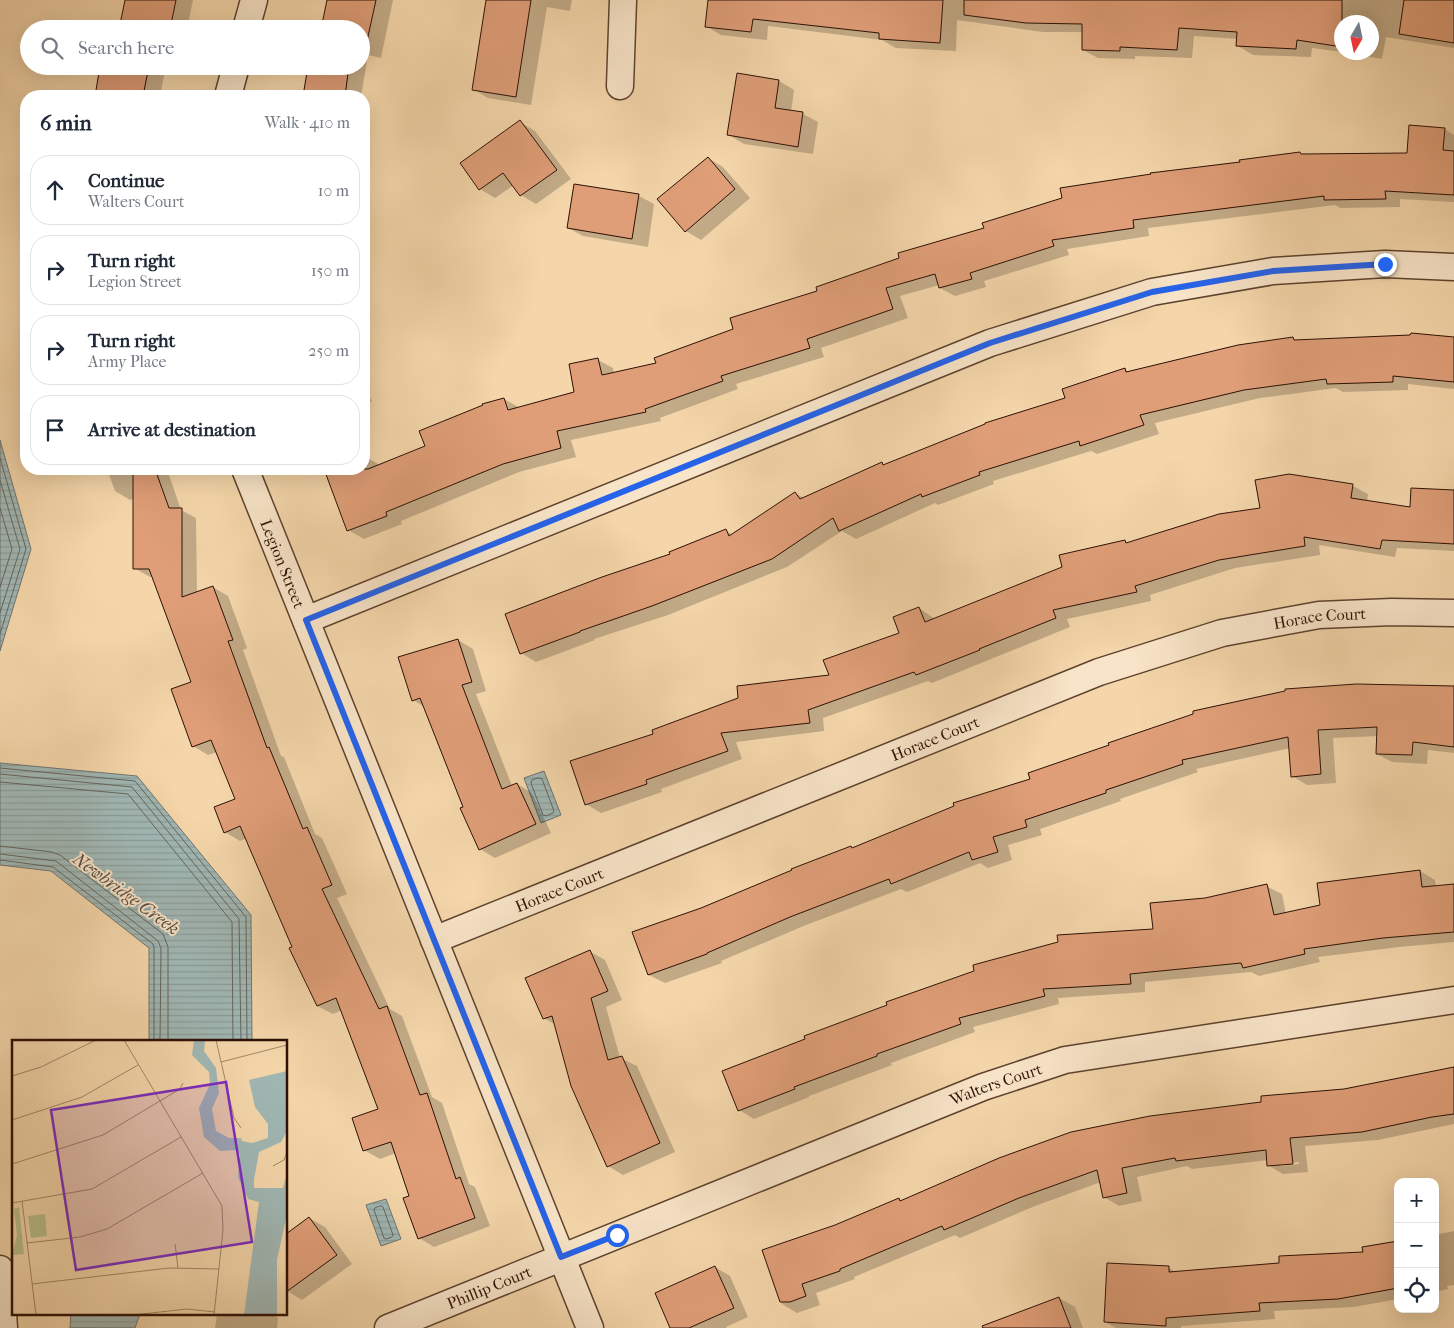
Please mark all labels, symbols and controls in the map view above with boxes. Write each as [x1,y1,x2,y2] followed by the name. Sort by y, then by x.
[1334,15,1379,60] north arrow
[20,20,370,75] search box
[38,34,66,62] icon: search
[78,37,174,59] text: Search here
[40,111,92,135] text: 6 min
[265,113,350,132] text: Walk · 410 m
[88,170,164,192] text: Continue
[41,176,69,204] icon: ahead
[318,181,349,200] text: 10 m
[88,192,185,211] text: Walters Court
[88,250,175,272] text: Turn right
[1374,253,1397,276] route end
[41,256,69,284] icon: right
[311,261,349,280] text: 150 m
[88,272,182,291] text: Legion Street
[88,330,175,352] text: Turn right
[41,336,69,364] icon: right
[308,341,349,360] text: 250 m
[88,352,166,371] text: Army Place
[41,416,69,444] icon: arrive
[88,419,256,441] text: Arrive at destination
[257,517,309,611] street label: Legion Street
[1272,604,1367,633] street label: Horace Court
[888,712,982,764] street label: Horace Court
[68,848,183,939] water label: Newbridge Creek
[512,863,606,916] street label: Horace Court
[12,1040,288,1316] inset map
[946,1059,1044,1109] street label: Walters Court
[1394,1178,1439,1313] map controls
[1394,1178,1439,1223] button: +
[1394,1223,1439,1268] button: −
[606,1224,629,1247] route start
[444,1261,534,1313] street label: Phillip Court
[1394,1268,1439,1313] button: locate

